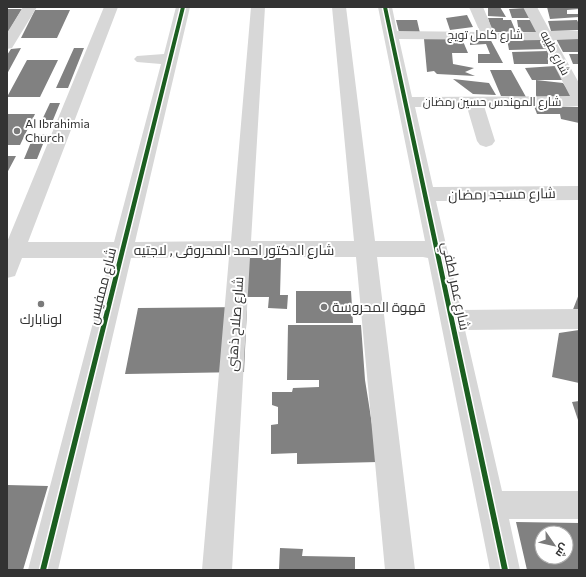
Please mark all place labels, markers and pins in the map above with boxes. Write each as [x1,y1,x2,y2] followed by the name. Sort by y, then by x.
[25,116,90,144] place label: Al Ibrahimia Church
[12,126,22,136] marker: Al Ibrahimia Church
[332,298,426,315] place label: قهوة المحروسة
[36,299,46,309] marker: لونابارك
[319,302,329,312] marker: قهوة المحروسة
[20,310,62,327] place label: لونابارك

